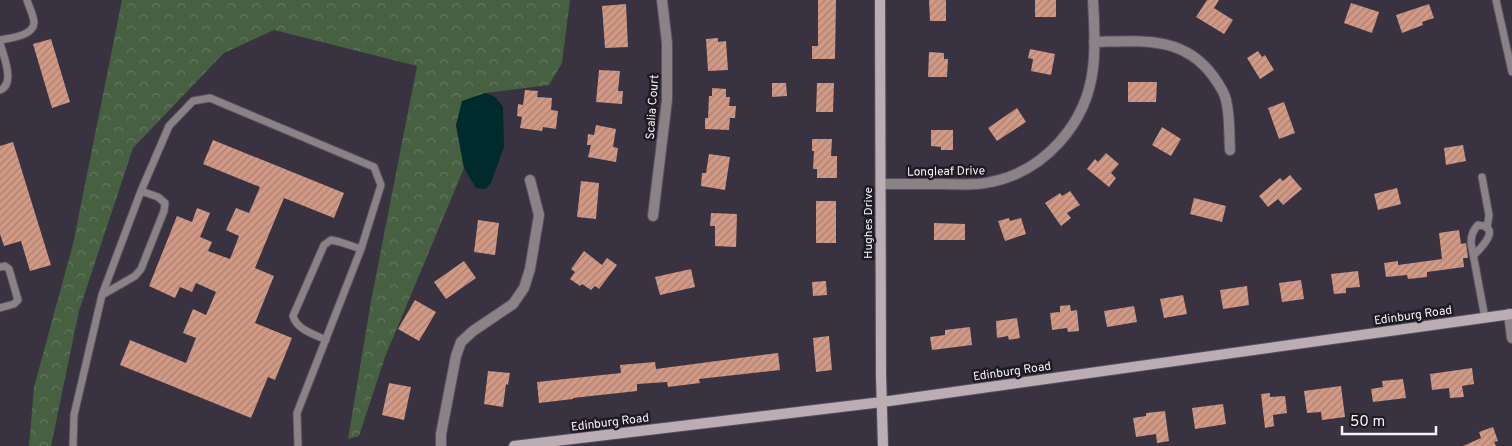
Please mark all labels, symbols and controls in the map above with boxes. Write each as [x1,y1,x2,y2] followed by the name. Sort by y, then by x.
[643,74,663,140] street label: Scalia Court
[907,163,985,181] street label: Longleaf Drive
[861,187,877,259] street label: Hughes Drive
[1373,303,1453,329] street label: Edinburg Road
[972,359,1052,385] street label: Edinburg Road
[1342,404,1436,436] scale bar
[570,410,650,436] street label: Edinburg Road
[1350,413,1385,432] text: 50 m

